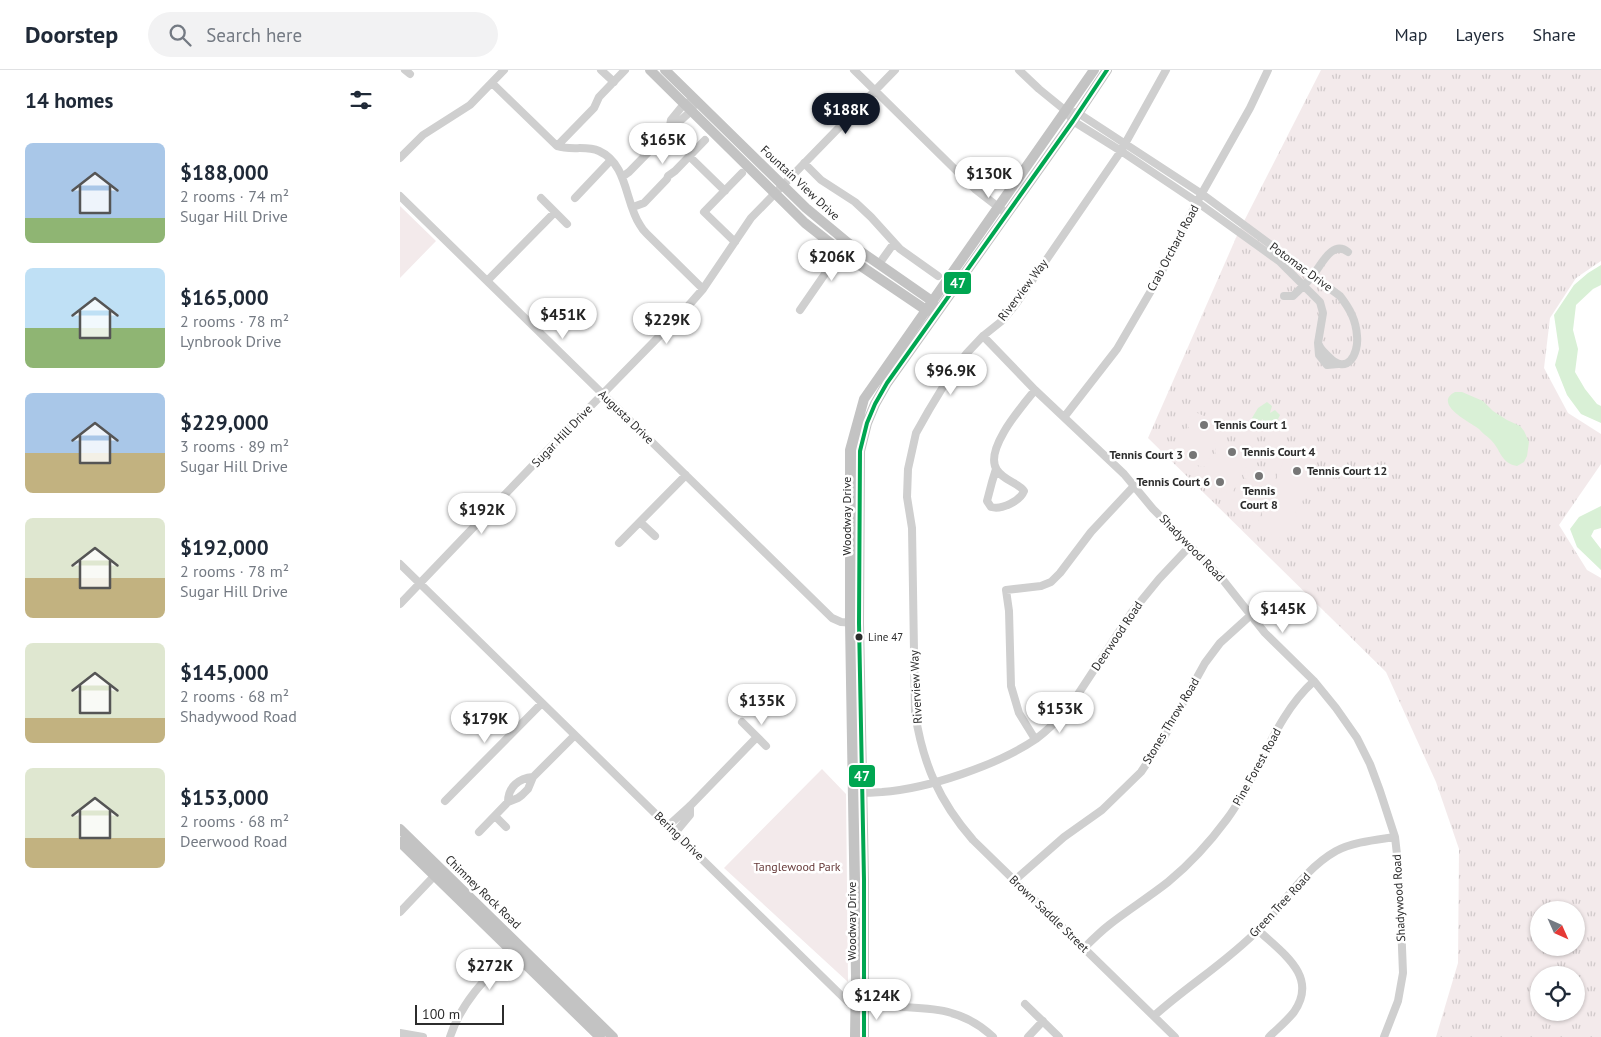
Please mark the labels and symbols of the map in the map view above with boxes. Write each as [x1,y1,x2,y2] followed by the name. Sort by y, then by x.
[811,92,881,135] pin: $188K
[628,122,698,165] pin: $165K
[758,142,843,223] street label: Fountain View Drive
[954,156,1024,199] pin: $130K
[1143,202,1202,294] street label: Crab Orchard Road
[1267,239,1336,294] street label: Potomac Drive
[797,240,867,282] pin: $206K
[994,255,1051,324] street label: Riverview Way
[943,271,972,295] line badge: 47
[950,274,966,292] text: 47
[528,298,598,340] pin: $451K
[632,302,702,345] pin: $229K
[910,354,992,396] pin: $96.9K
[595,386,657,447] street label: Augusta Drive
[528,401,595,470] street label: Sugar Hill Drive
[1214,417,1287,432] place label: Tennis Court 1
[1198,419,1210,431] marker: Tennis Court 1
[1242,444,1316,459] place label: Tennis Court 4
[1226,446,1238,458] marker: Tennis Court 4
[1110,447,1183,462] place label: Tennis Court 3
[1187,449,1199,461] marker: Tennis Court 3
[1307,463,1387,478] place label: Tennis Court 12
[1291,465,1303,477] marker: Tennis Court 12
[1253,470,1265,482] marker: Tennis Court 8
[1137,474,1210,489] place label: Tennis Court 6
[1214,476,1226,488] marker: Tennis Court 6
[839,477,854,555] street label: Woodway Drive
[1240,483,1278,512] place label: Tennis Court 8
[447,492,517,535] pin: $192K
[1157,511,1228,584] street label: Shadywood Road
[1248,592,1318,634] pin: $145K
[1088,598,1145,673] street label: Deerwood Road
[868,630,903,644] place label: Line 47
[854,632,864,642] marker: Line 47
[906,649,925,724] street label: Riverview Way
[1139,675,1202,767] street label: Stones Throw Road
[727,684,797,726] pin: $135K
[1025,692,1095,734] pin: $153K
[450,702,520,744] pin: $179K
[1229,725,1284,808] street label: Pine Forest Road
[848,764,876,788] line badge: 47
[854,767,870,785] text: 47
[651,808,707,863] street label: Bering Drive
[442,852,524,932] street label: Chimney Rock Road
[1389,854,1408,942] street label: Shadywood Road
[753,859,841,874] park label: Tanglewood Park
[1246,869,1313,940] street label: Green Tree Road
[1006,872,1092,955] street label: Brown Saddle Street
[844,882,859,960] street label: Woodway Drive
[1530,901,1585,956] north arrow
[455,948,525,991] pin: $272K
[842,978,912,1021] pin: $124K
[415,1002,504,1025] scale bar

